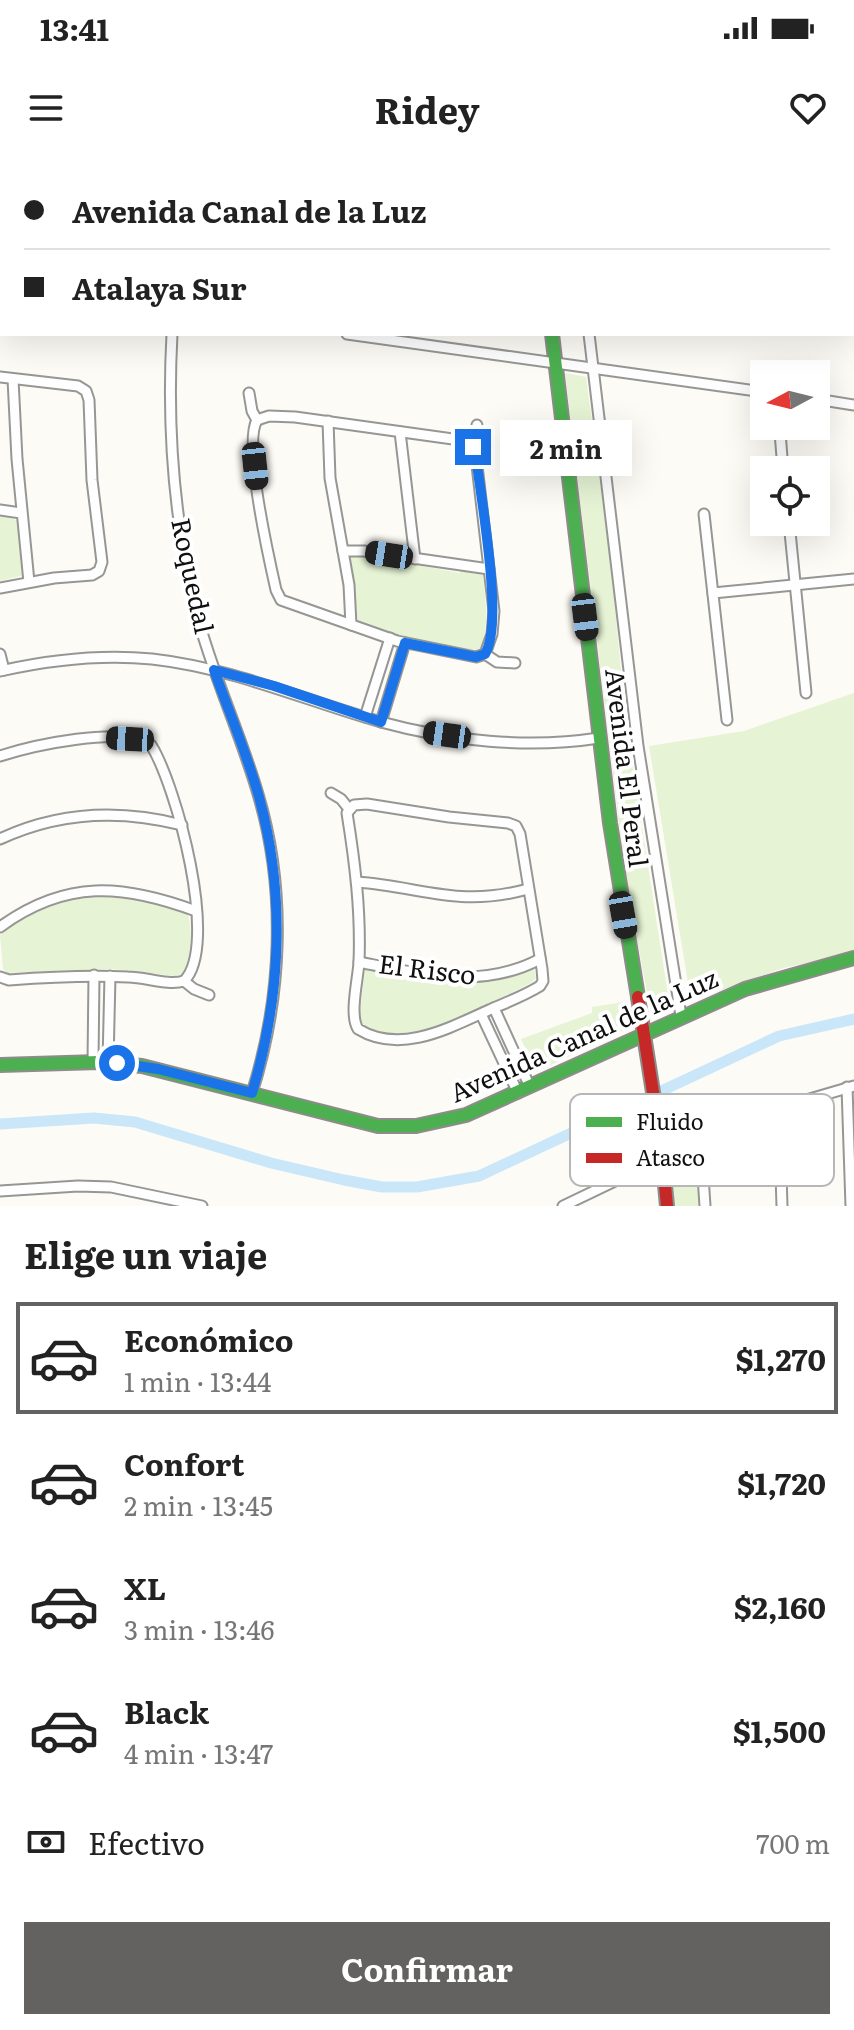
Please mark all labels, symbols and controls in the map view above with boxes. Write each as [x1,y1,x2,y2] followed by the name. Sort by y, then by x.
[40,6,109,50] text: 13:41
[374,82,480,135] text: Ridey
[24,86,68,130] icon: menu
[786,86,830,130] icon: heart
[72,188,426,232] text: Avenida Canal de la Luz
[72,265,246,309] text: Atalaya Sur
[750,360,830,440] north arrow
[750,360,830,536] map controls
[501,419,633,475] callout: 2 min
[530,428,602,467] text: 2 min
[455,429,491,465] route end
[241,441,269,491] car
[750,456,830,536] button: locate
[163,514,226,637] street label: Roquedal
[363,539,415,571] car
[570,592,600,642] car
[597,666,660,870] street label: Avenida El Peral
[422,720,472,750] car
[105,726,155,752] car
[607,889,639,941] car
[376,942,478,993] street label: El Risco
[443,957,723,1111] street label: Avenida Canal de la Luz
[99,1045,135,1081] route start
[570,1094,834,1186] legend
[636,1104,704,1137] text: Fluido
[636,1140,705,1173] text: Atasco
[24,1227,267,1280] text: Elige un viaje
[124,1317,293,1361] text: Económico
[28,1322,100,1394] icon: car
[735,1336,826,1380] text: $1,270
[124,1361,271,1400] text: 1 min · 13:44
[124,1441,245,1485] text: Confort
[28,1446,100,1518] icon: car
[737,1460,826,1504] text: $1,720
[124,1485,273,1524] text: 2 min · 13:45
[124,1565,166,1609] text: XL
[28,1570,100,1642] icon: car
[734,1584,826,1628] text: $2,160
[124,1609,275,1648] text: 3 min · 13:46
[124,1689,209,1733] text: Black
[28,1694,100,1766] icon: car
[733,1708,826,1752] text: $1,500
[124,1733,273,1772] text: 4 min · 13:47
[24,1820,68,1864] icon: cash
[88,1820,205,1864] text: Efectivo
[756,1823,830,1862] text: 700 m
[24,1922,830,2014] button: Confirmar

